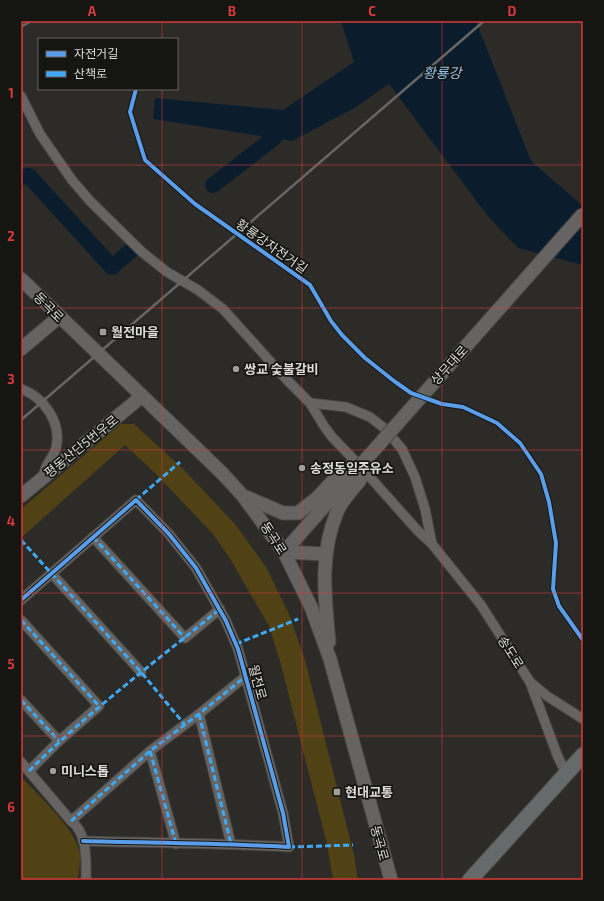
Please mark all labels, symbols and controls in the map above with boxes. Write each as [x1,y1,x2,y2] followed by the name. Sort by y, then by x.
[88,3,97,19] text: A
[228,3,236,19] text: B
[368,3,376,19] text: C
[508,3,517,19] text: D
[38,38,178,90] legend
[74,46,118,60] text: 자전거길
[423,64,463,81] water label: 황룡강
[74,66,107,80] text: 산책로
[8,85,14,101] text: 1
[233,215,311,277] street label: 황룡강자전거길
[7,228,15,244] text: 2
[31,289,67,325] street label: 동곡로
[111,324,159,340] place label: 월전마을
[98,327,108,337] marker: 월전마을
[427,342,471,388] street label: 상무대로
[244,361,319,377] place label: 쌍교 숯불갈비
[231,364,241,374] marker: 쌍교 숯불갈비
[7,371,15,387] text: 3
[41,411,121,481] street label: 평동산단5번우로
[310,460,394,476] place label: 송정동일주유소
[297,463,307,473] marker: 송정동일주유소
[7,513,15,529] text: 4
[258,519,290,557] street label: 동곡로
[495,633,527,671] street label: 송도로
[7,656,15,672] text: 5
[246,663,270,701] street label: 월전로
[61,763,109,779] place label: 미니스톱
[48,766,58,776] marker: 미니스톱
[345,784,393,800] place label: 현대교통
[332,787,342,797] marker: 현대교통
[7,799,15,815] text: 6
[368,824,392,862] street label: 동곡로

